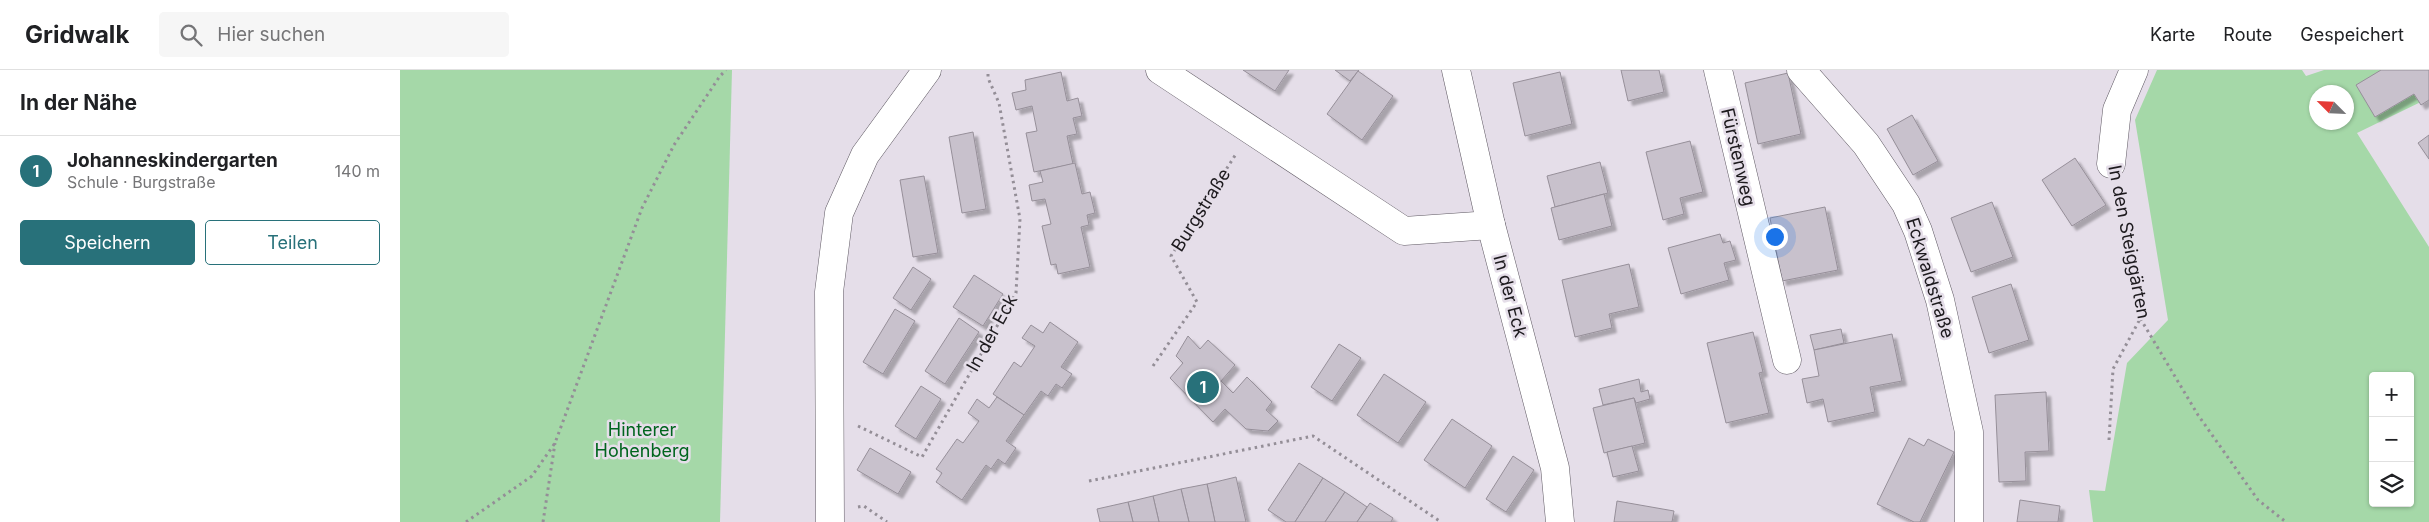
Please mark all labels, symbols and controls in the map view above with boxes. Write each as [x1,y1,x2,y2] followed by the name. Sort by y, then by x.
[159,12,509,57] search box
[25,20,129,49] text: Gridwalk
[177,21,205,49] icon: search
[217,23,325,46] text: Hier suchen
[2150,24,2195,45] text: Karte
[2223,24,2272,45] text: Route
[2300,24,2404,45] text: Gespeichert
[2309,85,2354,130] north arrow
[20,90,137,115] text: In der Nähe
[1717,106,1760,208] street label: Fürstenweg
[67,149,278,172] text: Johanneskindergarten
[33,161,39,181] text: 1
[335,161,380,181] text: 140 m
[2104,163,2155,320] street label: In den Steiggärten
[1167,164,1234,255] street label: Burgstraße
[67,172,216,192] text: Schule · Burgstraße
[1902,215,1959,341] street label: Eckwaldstraße
[20,220,195,265] button: Speichern
[205,220,380,265] button: Teilen
[1762,224,1788,250] your location
[1489,252,1532,340] street label: In der Eck
[962,290,1021,375] street label: In der Eck
[1187,368,1219,406] pin: 1
[2369,372,2414,507] map controls
[2369,372,2414,417] button: +
[2369,417,2414,462] button: −
[595,419,689,461] park label: Hinterer Hohenberg
[2369,462,2414,507] button: layers

